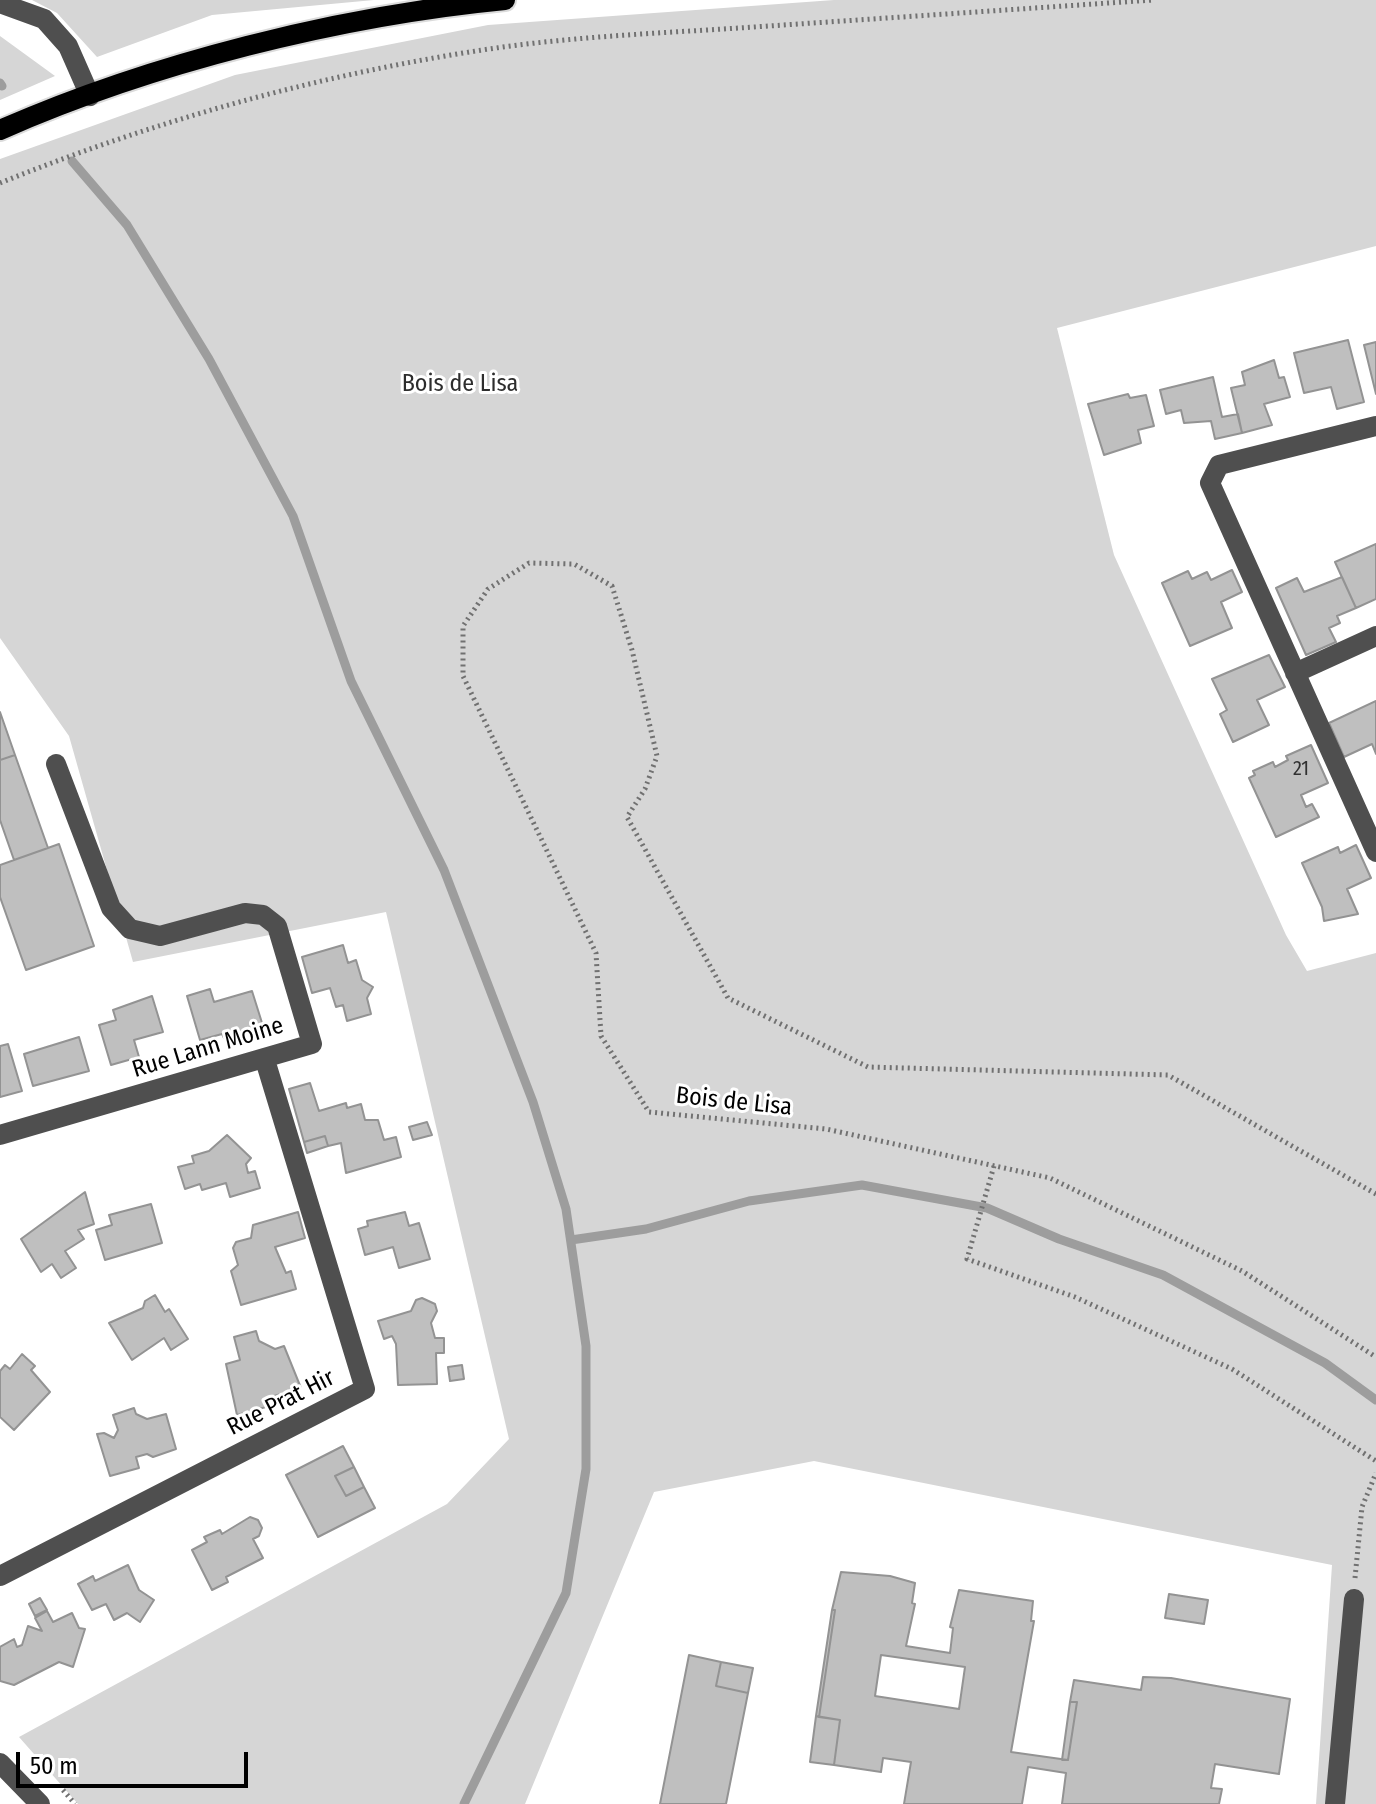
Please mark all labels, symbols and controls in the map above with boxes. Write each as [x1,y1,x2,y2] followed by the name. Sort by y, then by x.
[402,370,518,398] park label: Bois de Lisa
[1293,757,1309,781] house number: 21
[129,1011,287,1085] street label: Rue Lann Moine
[675,1082,793,1122] street label: Bois de Lisa
[222,1364,340,1442] street label: Rue Prat Hir
[20,1736,252,1786] scale bar
[30,1752,78,1780] text: 50 m

